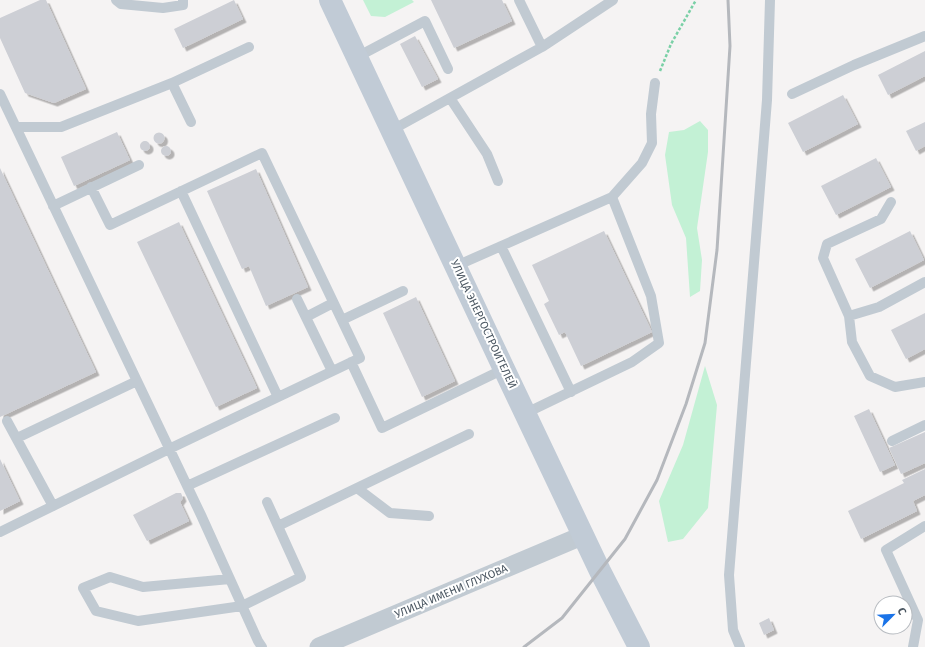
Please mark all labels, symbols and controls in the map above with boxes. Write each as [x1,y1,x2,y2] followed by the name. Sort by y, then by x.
[448,258,519,391] street label: УЛИЦА ЭНЕРГОСТРОИТЕЛЕЙ
[393,562,510,621] street label: УЛИЦА ИМЕНИ ГЛУХОВА
[873,595,913,635] north arrow
[894,606,909,617] text: С

